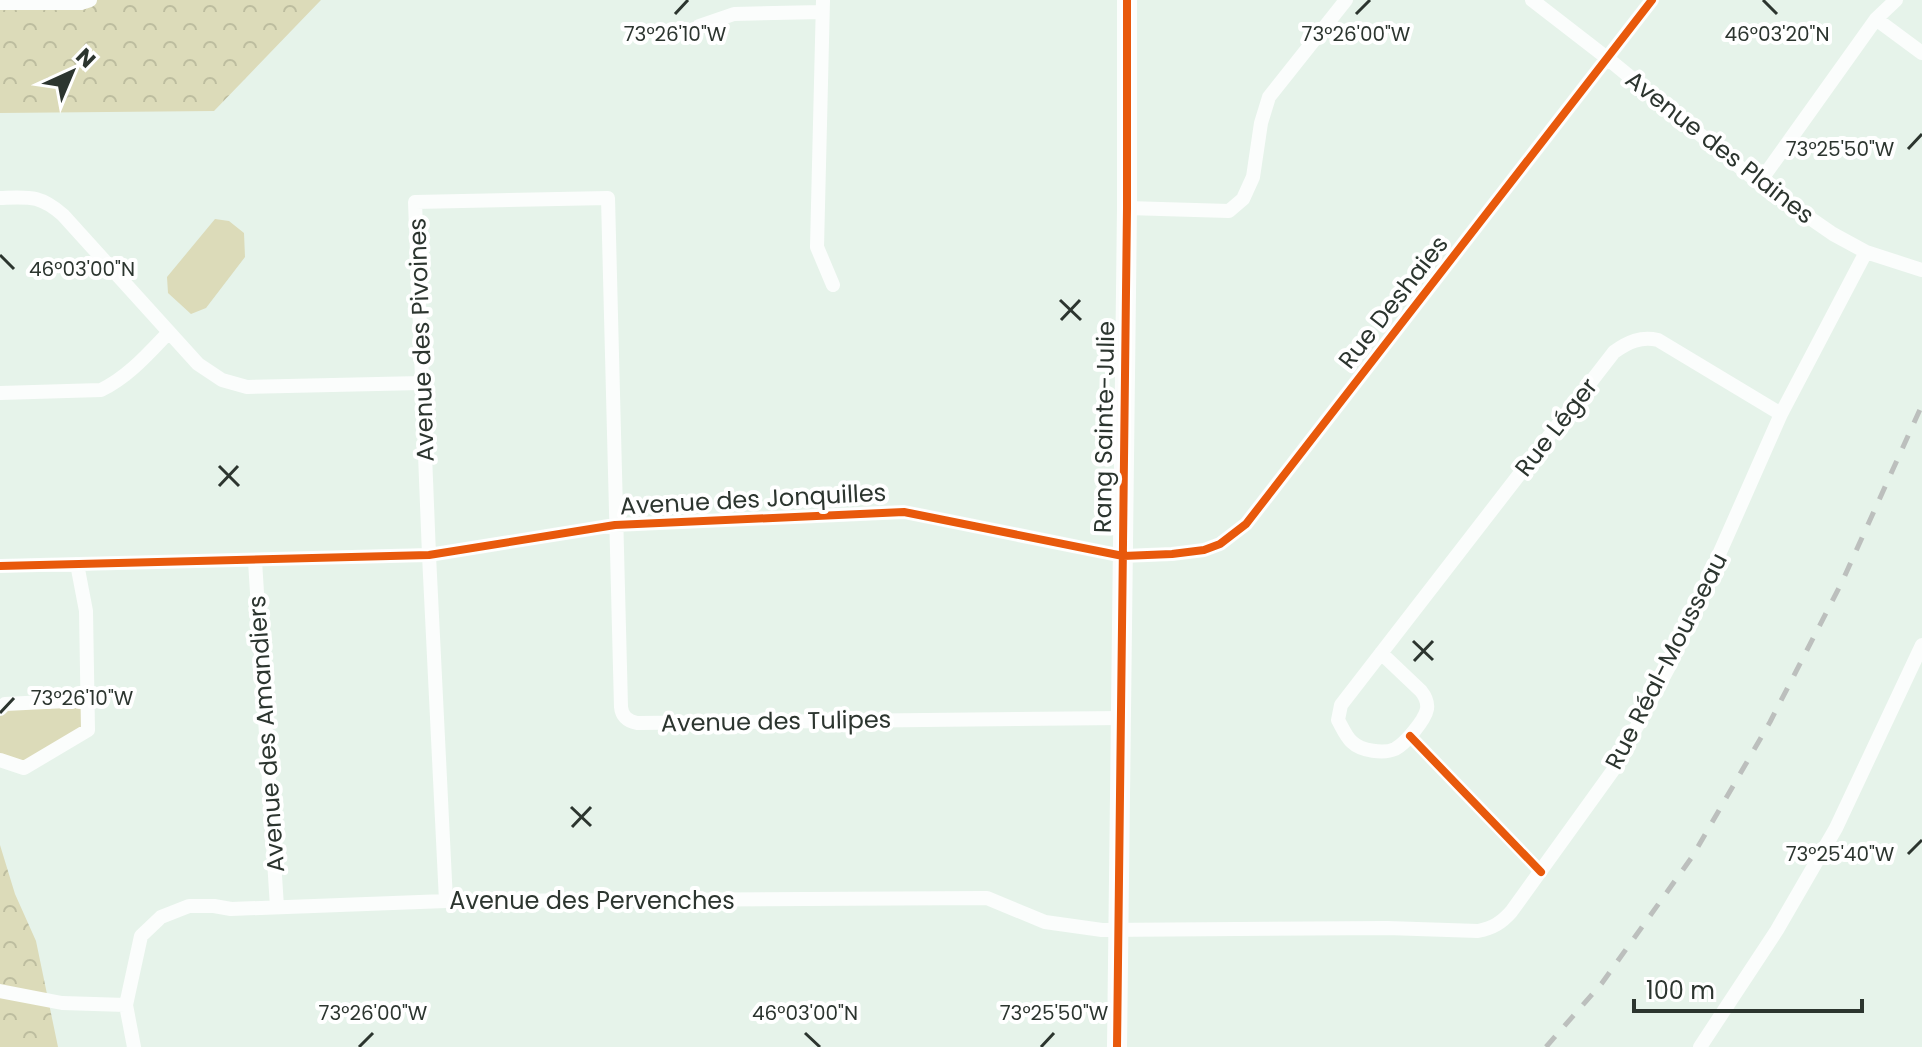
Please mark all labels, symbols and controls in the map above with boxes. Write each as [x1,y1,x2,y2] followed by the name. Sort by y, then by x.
[624,20,727,48] text: 73°26'10"W
[1302,20,1411,48] text: 73°26'00"W
[1725,20,1829,48] text: 46°03'20"N
[32,32,112,112] north arrow
[69,41,102,75] text: N
[1619,63,1821,231] street label: Avenue des Plaines
[1786,135,1895,163] text: 73°25'50"W
[400,218,442,462] street label: Avenue des Pivoines
[1331,229,1455,375] street label: Rue Deshaies
[29,255,135,283] text: 46°03'00"N
[1086,321,1122,533] street label: Rang Sainte-Julie
[1507,371,1605,483] street label: Rue Léger
[619,476,887,522] street label: Avenue des Jonquilles
[1597,547,1735,775] street label: Rue Réal-Mousseau
[240,594,292,874] street label: Avenue des Amandiers
[31,684,134,712] text: 73°26'10"W
[661,702,891,740] street label: Avenue des Tulipes
[1786,840,1895,868] text: 73°25'40"W
[449,884,735,917] street label: Avenue des Pervenches
[1634,963,1862,1013] scale bar
[1646,974,1715,1007] text: 100 m
[319,999,428,1027] text: 73°26'00"W
[752,999,858,1027] text: 46°03'00"N
[1000,999,1109,1027] text: 73°25'50"W

